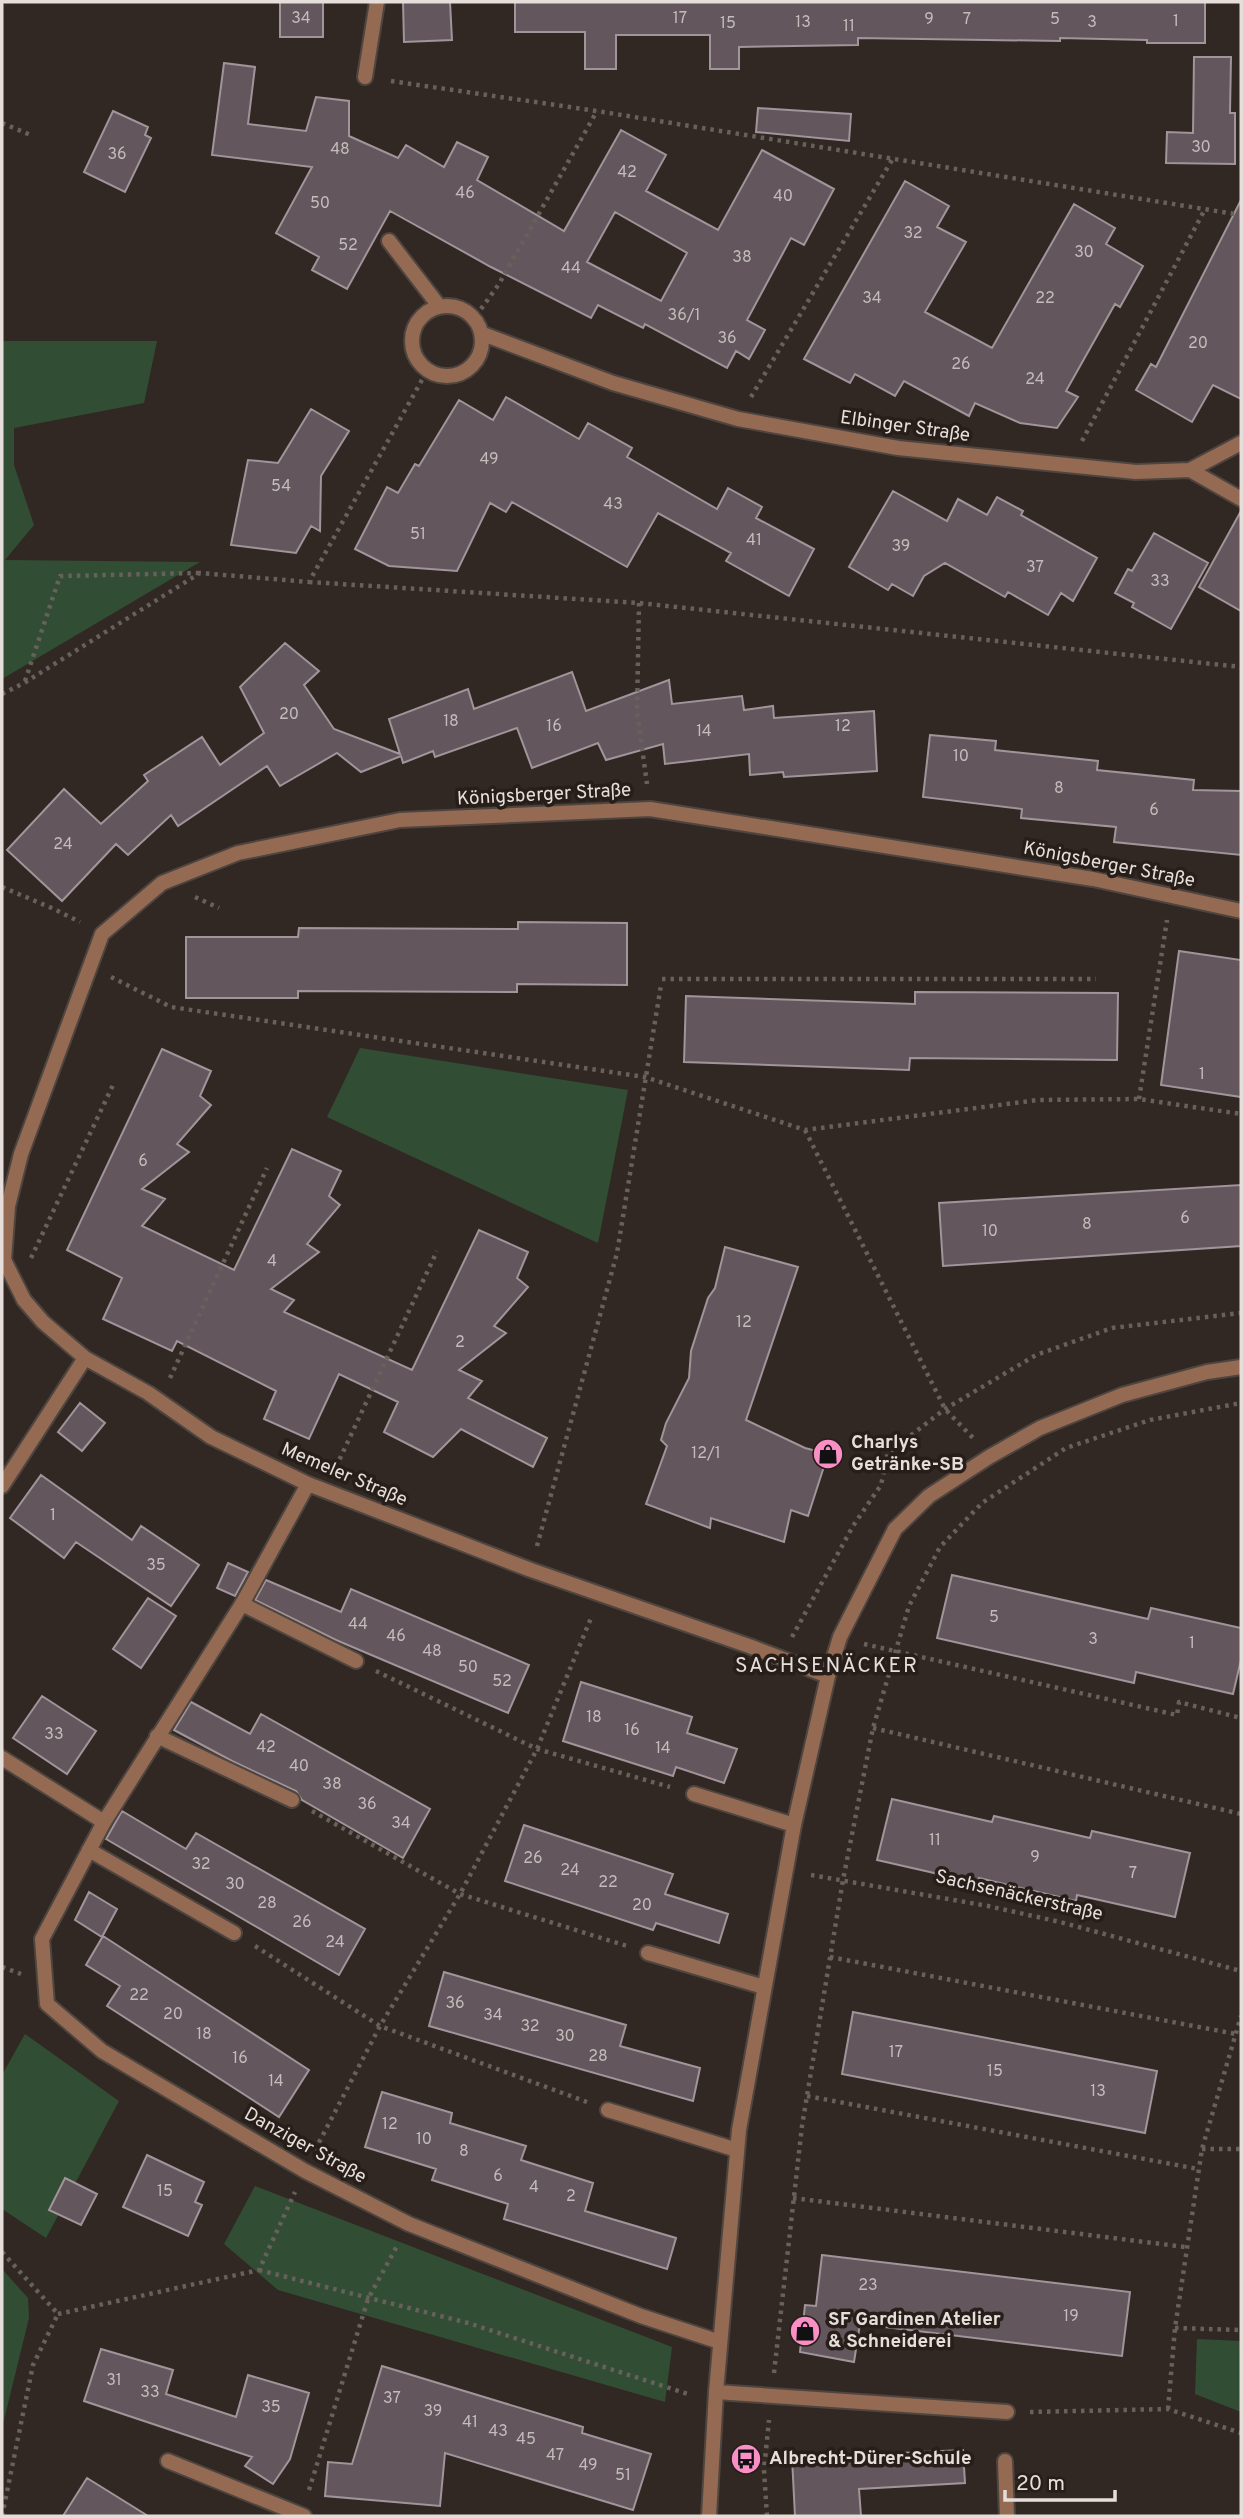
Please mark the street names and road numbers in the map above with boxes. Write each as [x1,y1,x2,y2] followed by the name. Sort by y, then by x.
[838,406,972,448] street label: Elbinger Straße
[456,778,632,812] street label: Königsberger Straße
[1021,837,1197,893] street label: Königsberger Straße
[277,1438,411,1512] street label: Memeler Straße
[933,1865,1105,1927] street label: Sachsenäckerstraße
[240,2102,370,2190] street label: Danziger Straße

